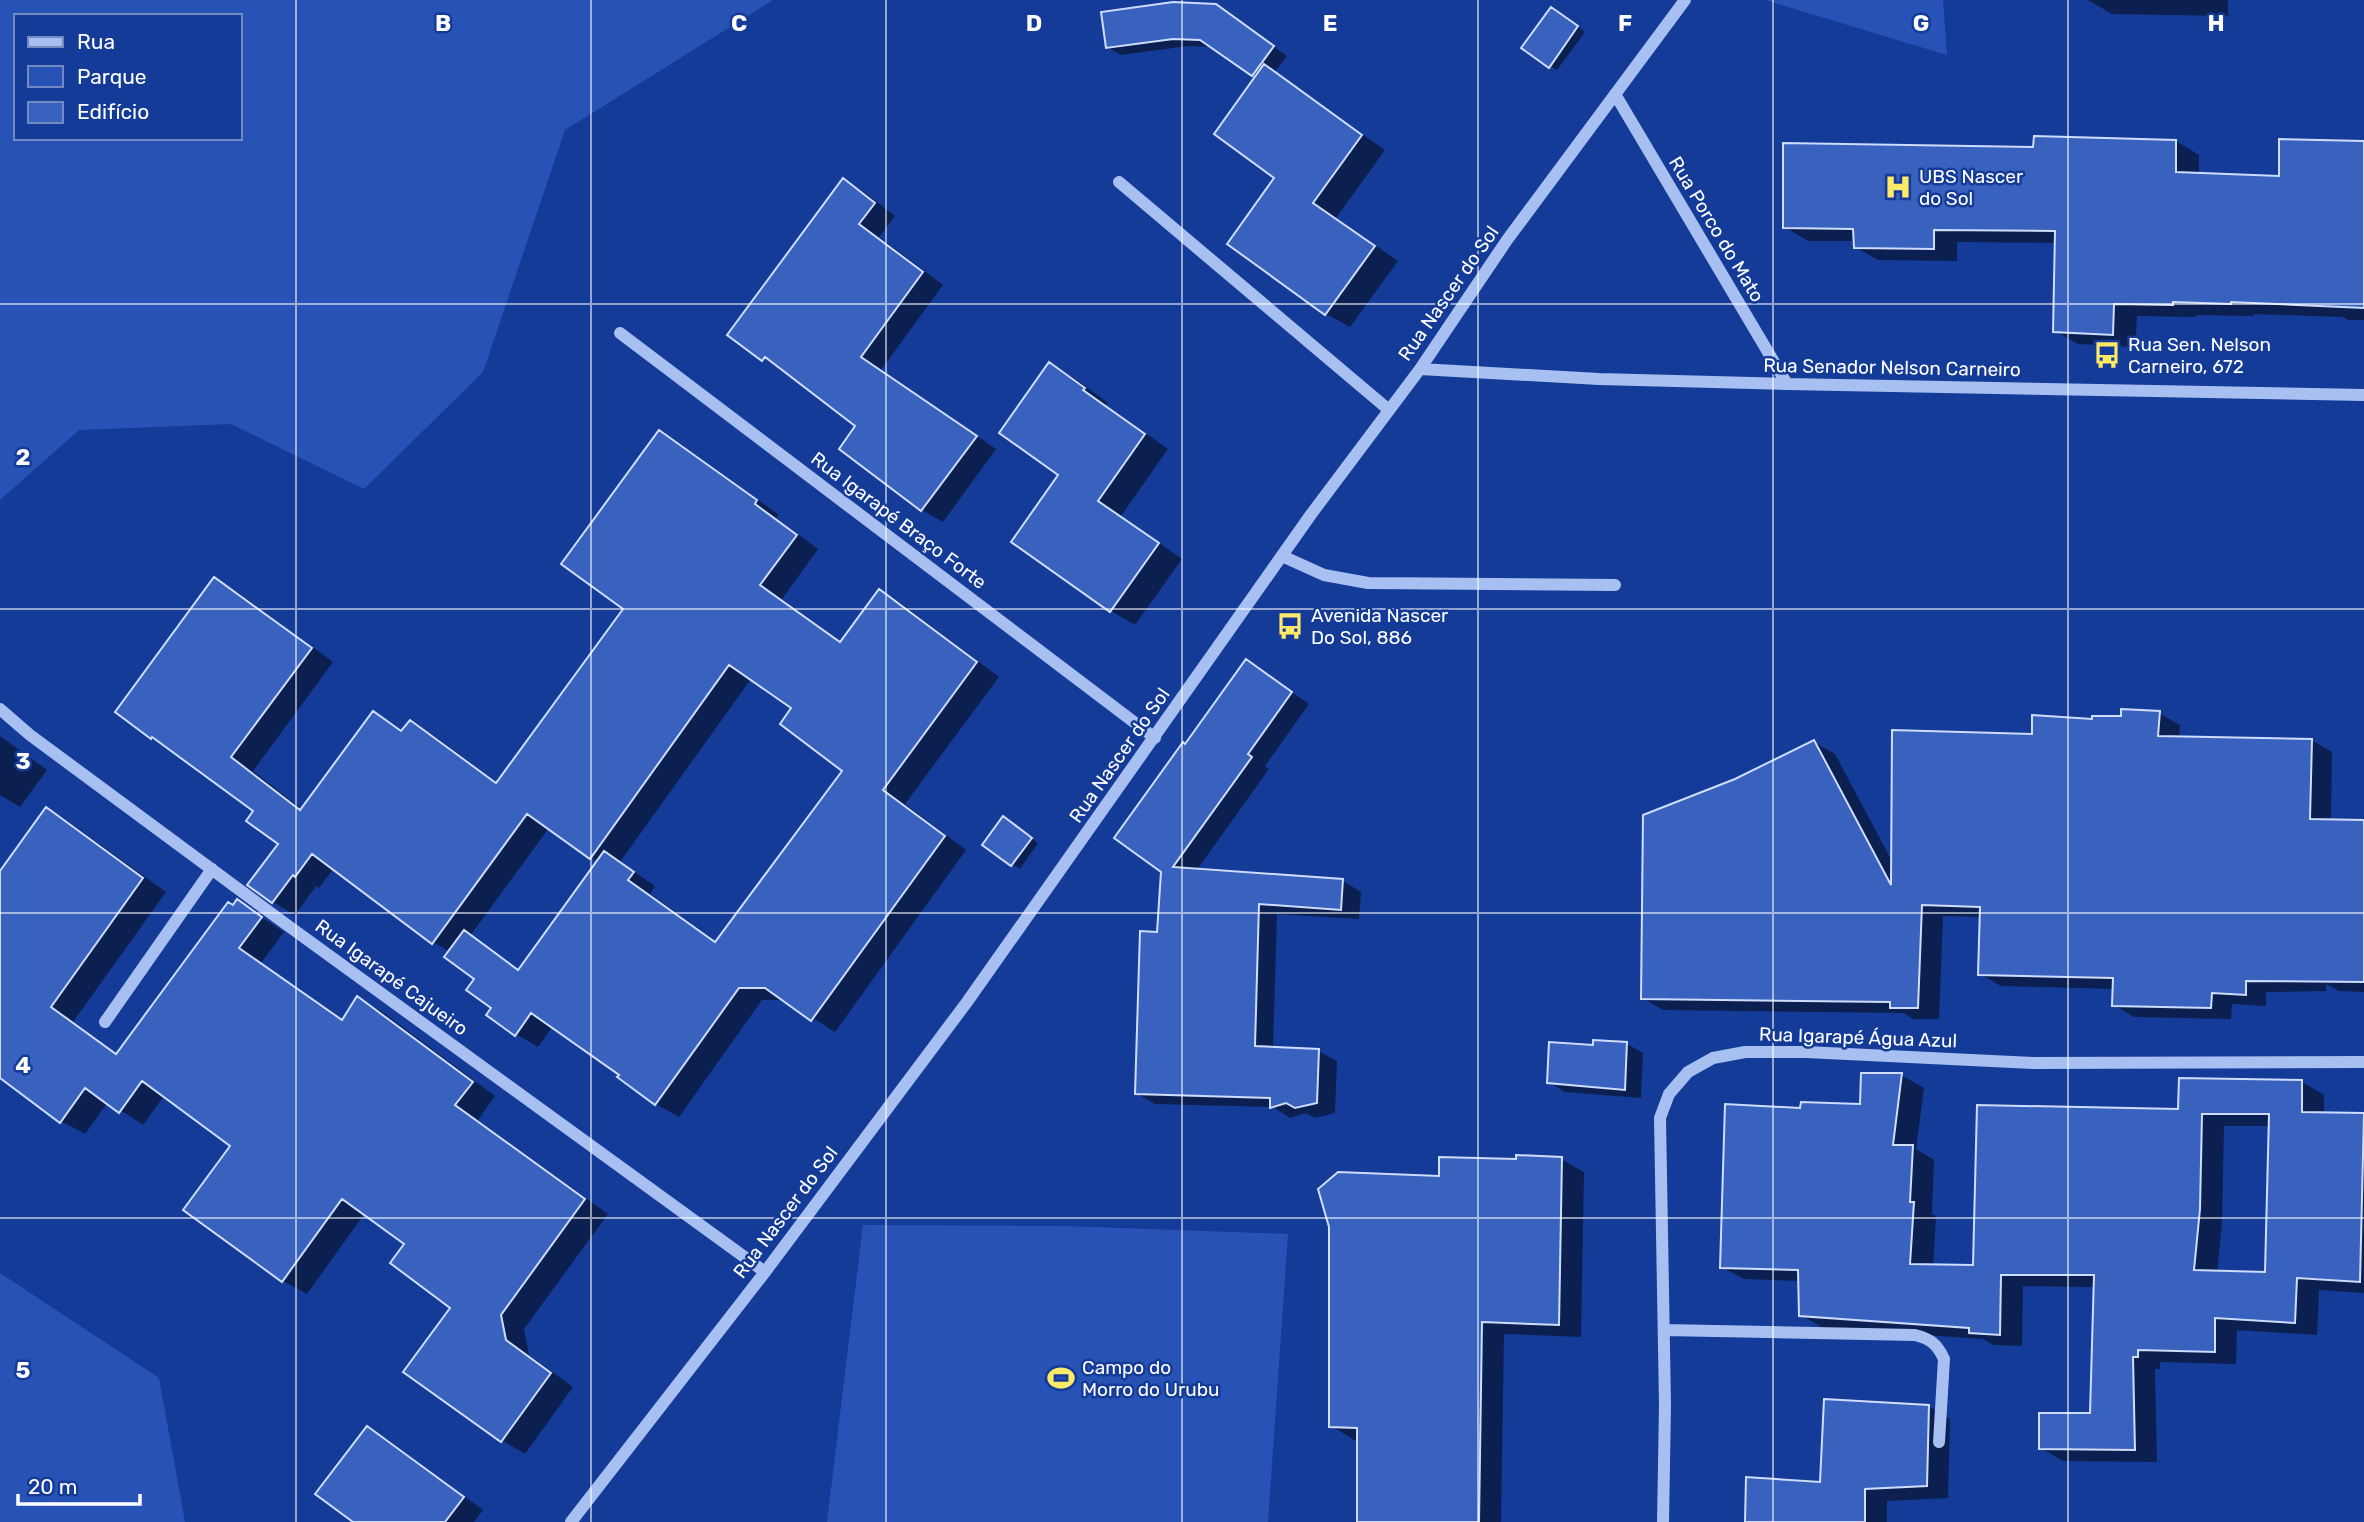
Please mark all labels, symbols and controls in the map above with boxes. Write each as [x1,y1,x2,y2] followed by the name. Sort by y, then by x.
[435,9,451,37] text: B
[731,9,747,37] text: C
[1026,9,1042,37] text: D
[1323,9,1337,37] text: E
[1618,9,1632,37] text: F
[1913,9,1929,37] text: G
[2207,9,2225,37] text: H
[14,14,242,140] legend
[77,29,115,54] text: Rua
[77,64,147,89] text: Parque
[77,99,149,124] text: Edifício
[1664,152,1769,306] street label: Rua Porco do Mato
[1919,165,2024,210] place label: UBS Nascer do Sol
[1883,172,1913,202] hospital icon: UBS Nascer do Sol
[1393,221,1503,365] street label: Rua Nascer do Sol
[2128,333,2271,378] place label: Rua Sen. Nelson Carneiro, 672
[2092,340,2122,370] bus stop icon: Rua Sen. Nelson Carneiro, 672
[1763,354,2021,381] street label: Rua Senador Nelson Carneiro
[16,443,30,471] text: 2
[806,447,991,594] street label: Rua Igarapé Braço Forte
[1311,604,1449,649] place label: Avenida Nascer Do Sol, 886
[1275,611,1305,641] bus stop icon: Avenida Nascer Do Sol, 886
[1064,683,1174,827] street label: Rua Nascer do Sol
[15,747,31,775] text: 3
[311,914,472,1040] street label: Rua Igarapé Cajueiro
[1759,1023,1957,1052] street label: Rua Igarapé Água Azul
[15,1051,31,1079] text: 4
[728,1142,842,1283] street label: Rua Nascer do Sol
[16,1356,31,1384] text: 5
[1082,1356,1219,1401] place label: Campo do Morro do Urubu
[1046,1363,1076,1393] sports icon: Campo do Morro do Urubu
[18,1462,140,1506] scale bar
[28,1474,77,1499] text: 20 m

